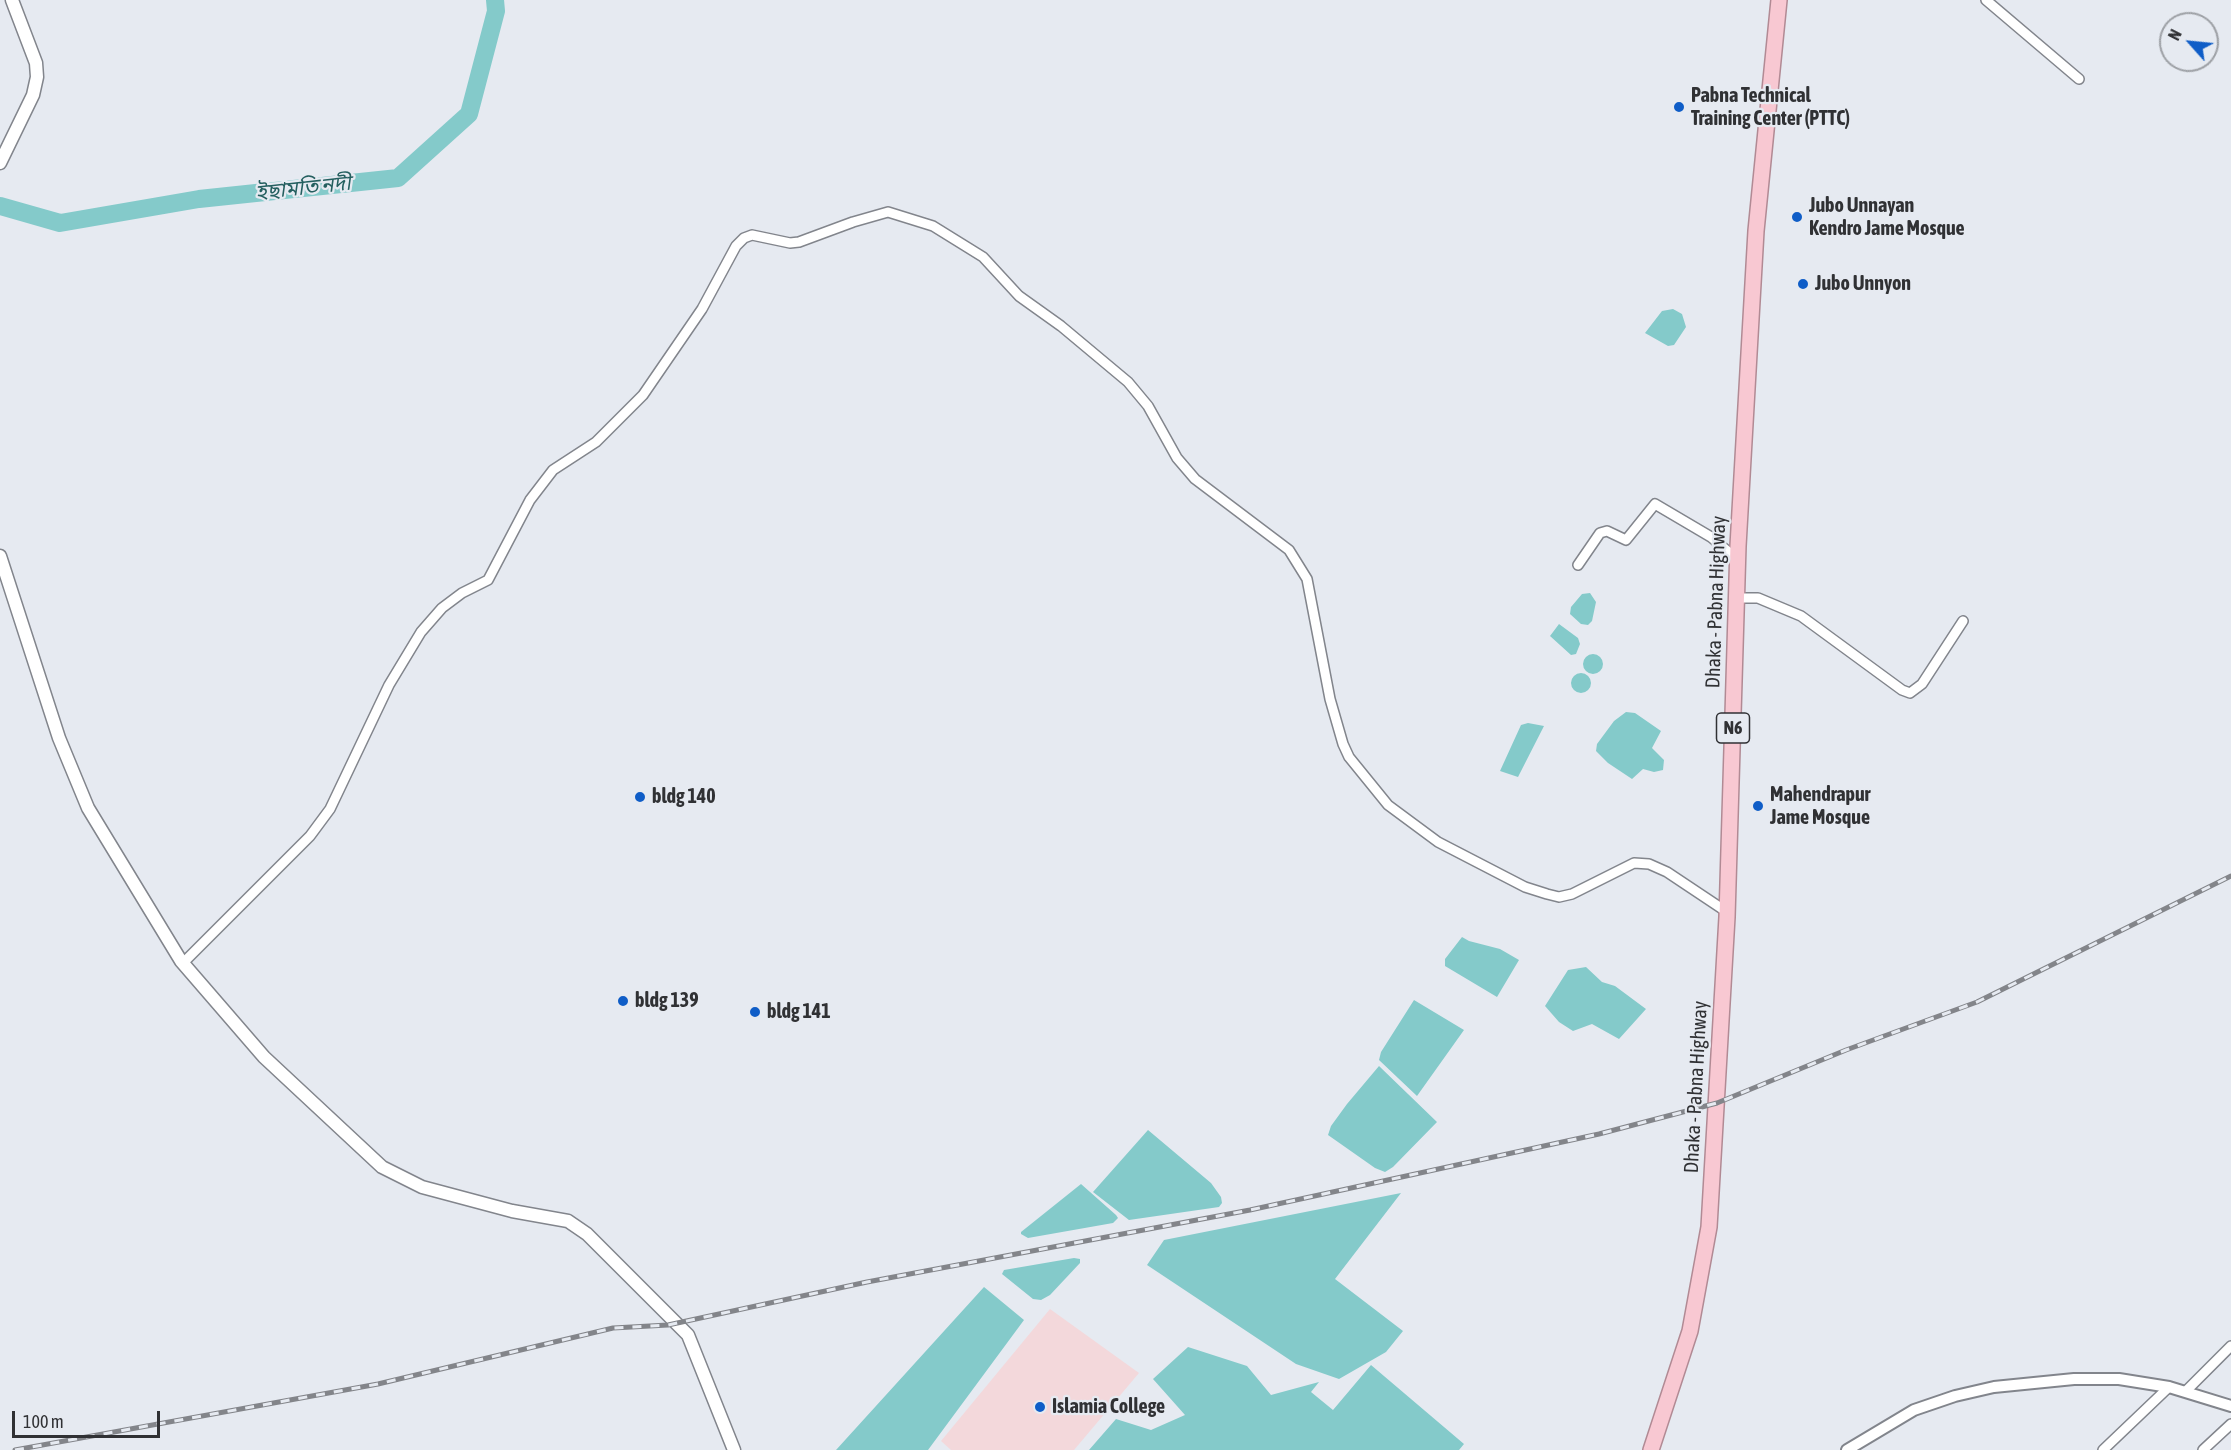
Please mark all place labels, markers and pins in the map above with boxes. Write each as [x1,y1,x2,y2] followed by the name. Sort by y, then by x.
[1691,84,1850,131] place label: Pabna Technical Training Center (PTTC)
[1672,100,1686,114] marker: Pabna Technical Training Center (PTTC)
[1809,194,1965,241] place label: Jubo Unnayan Kendro Jame Mosque
[1790,210,1804,224] marker: Jubo Unnayan Kendro Jame Mosque
[1815,272,1911,296] place label: Jubo Unnyon
[1796,277,1810,291] marker: Jubo Unnyon
[1770,783,1870,830] place label: Mahendrapur Jame Mosque
[652,785,716,809] place label: bldg 140
[633,790,647,804] marker: bldg 140
[1751,799,1765,813] marker: Mahendrapur Jame Mosque
[635,989,699,1013] place label: bldg 139
[616,994,630,1008] marker: bldg 139
[767,1000,831,1024] place label: bldg 141
[748,1005,762,1019] marker: bldg 141
[1052,1395,1165,1419] place label: Islamia College
[1033,1400,1047,1414] marker: Islamia College

